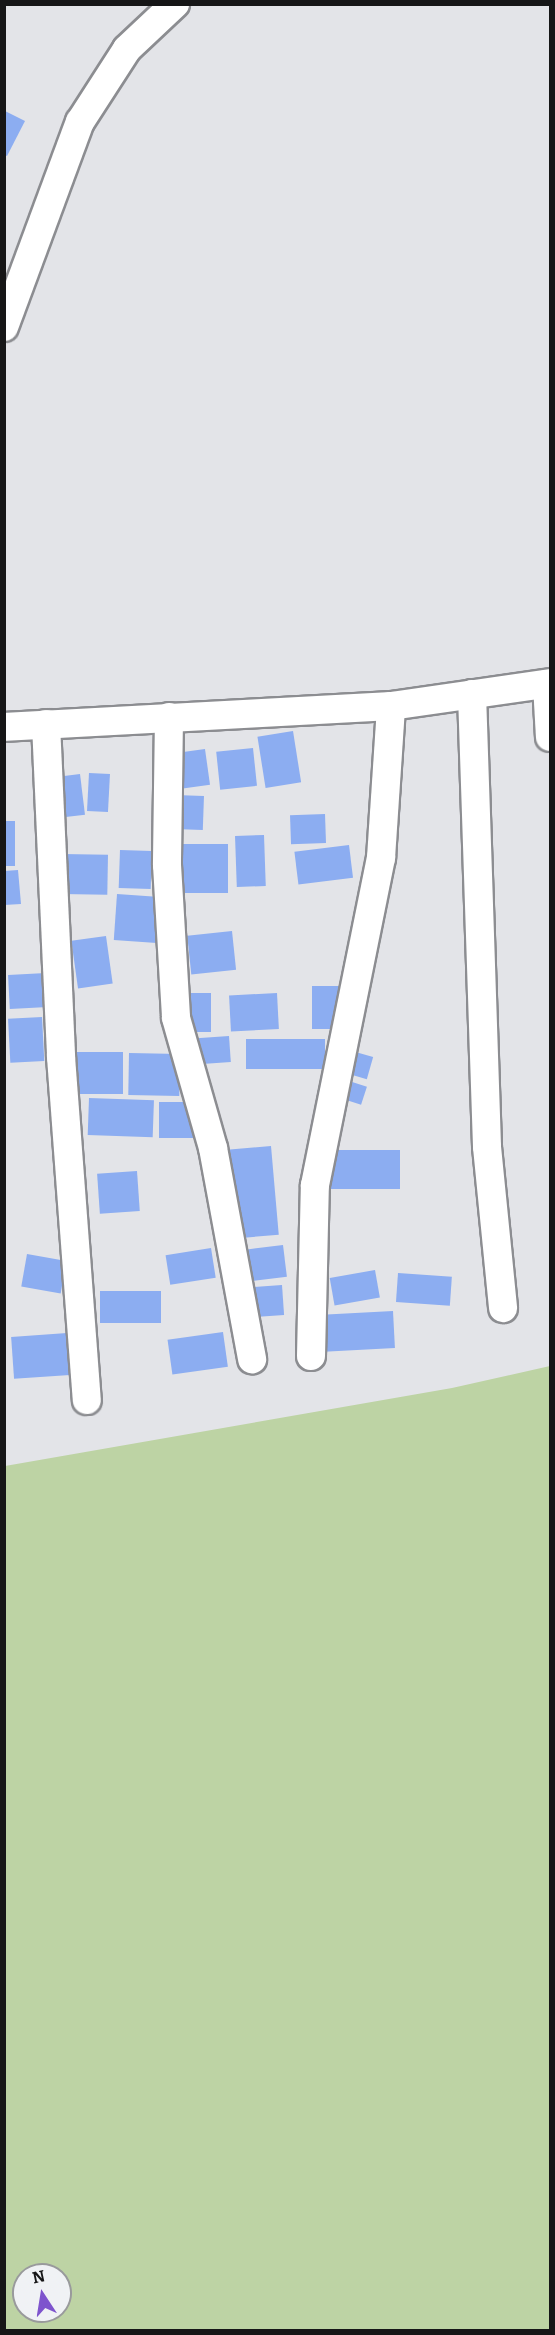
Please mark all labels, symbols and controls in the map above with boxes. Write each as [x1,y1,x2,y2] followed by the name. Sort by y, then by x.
[12,2263,72,2323] north arrow
[31,2266,47,2287] text: N

